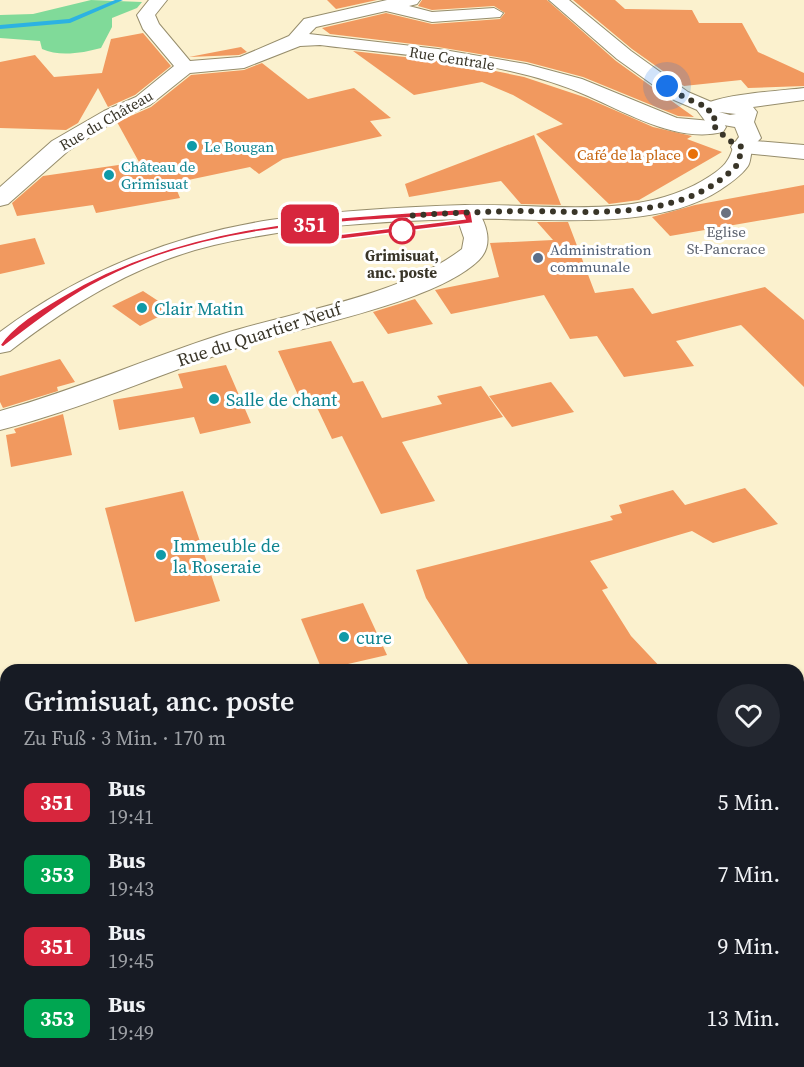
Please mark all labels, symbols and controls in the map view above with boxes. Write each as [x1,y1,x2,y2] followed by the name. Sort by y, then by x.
[408,41,497,75] street label: Rue Centrale
[652,71,682,101] your location
[55,85,157,155] street label: Rue du Château
[204,136,274,157] place label: Le Bougan
[185,139,199,153] marker: Le Bougan
[577,144,681,165] place label: Café de la place
[686,147,700,161] marker: Café de la place
[121,156,196,194] place label: Château de Grimisuat
[102,168,116,182] marker: Château de Grimisuat
[276,204,344,244] line badge: 351
[719,206,733,220] marker: Eglise St-Pancrace
[293,210,327,239] text: 351
[389,218,415,244] marker: Grimisuat, anc. poste
[687,221,766,259] place label: Eglise St-Pancrace
[550,239,652,277] place label: Administration communale
[365,245,439,283] place label: Grimisuat, anc. poste
[531,251,545,265] marker: Administration communale
[174,295,346,372] street label: Rue du Quartier Neuf
[154,296,244,321] place label: Clair Matin
[135,301,149,315] marker: Clair Matin
[226,387,337,412] place label: Salle de chant
[207,392,221,406] marker: Salle de chant
[173,533,280,579] place label: Immeuble de la Roseraie
[154,548,168,562] marker: Immeuble de la Roseraie
[356,625,392,650] place label: cure
[337,630,351,644] marker: cure
[24,682,294,720] text: Grimisuat, anc. poste
[717,684,780,747] button: heart
[24,724,226,752] text: Zu Fuß · 3 Min. · 170 m
[108,773,145,803] text: Bus
[718,787,780,817] text: 5 Min.
[40,788,74,817] text: 351
[108,803,154,831] text: 19:41
[108,845,145,875] text: Bus
[718,859,780,889] text: 7 Min.
[40,860,74,889] text: 353
[108,875,154,903] text: 19:43
[108,917,145,947] text: Bus
[718,931,780,961] text: 9 Min.
[40,932,74,961] text: 351
[108,947,154,975] text: 19:45
[108,989,145,1019] text: Bus
[707,1003,780,1033] text: 13 Min.
[40,1004,74,1033] text: 353
[108,1019,154,1047] text: 19:49

